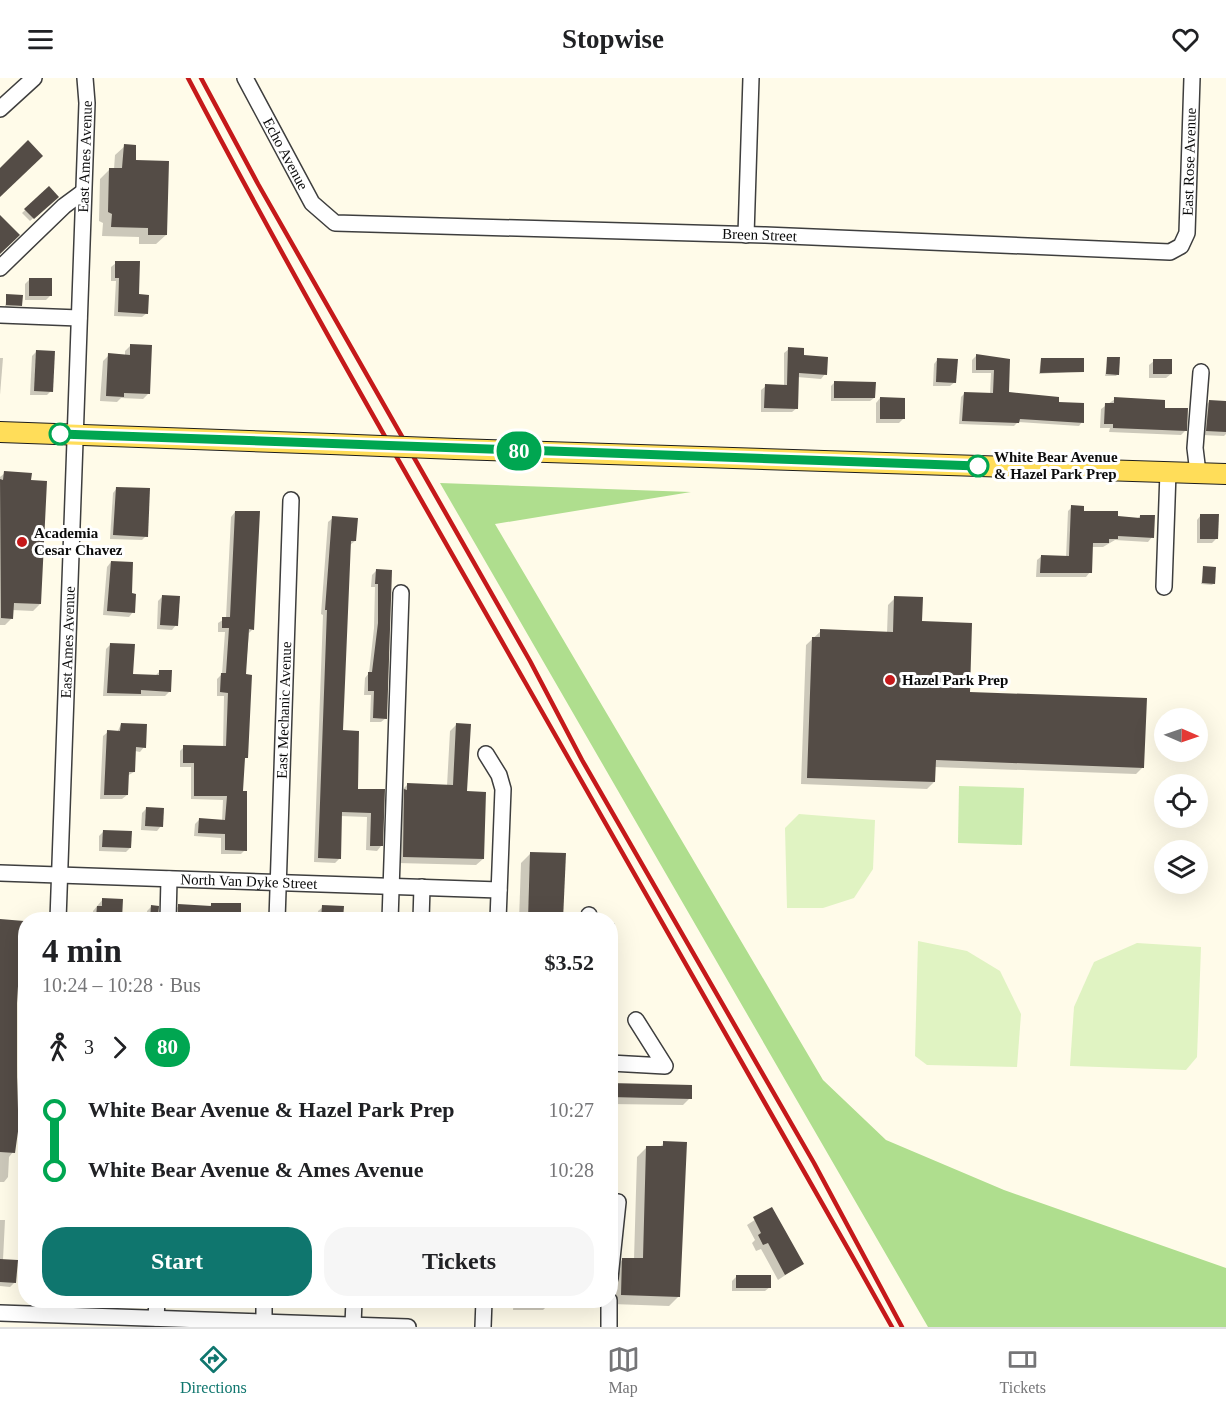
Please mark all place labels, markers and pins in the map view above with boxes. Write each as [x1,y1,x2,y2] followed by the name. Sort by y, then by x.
[49,423,71,445] unlabelled marker
[994,449,1118,482] place label: White Bear Avenue & Hazel Park Prep
[967,455,989,477] marker: White Bear Avenue & Hazel Park Prep
[34,525,123,558] place label: Academia Cesar Chavez
[15,535,29,549] marker: Academia Cesar Chavez
[902,672,1008,688] place label: Hazel Park Prep
[883,673,897,687] marker: Hazel Park Prep

